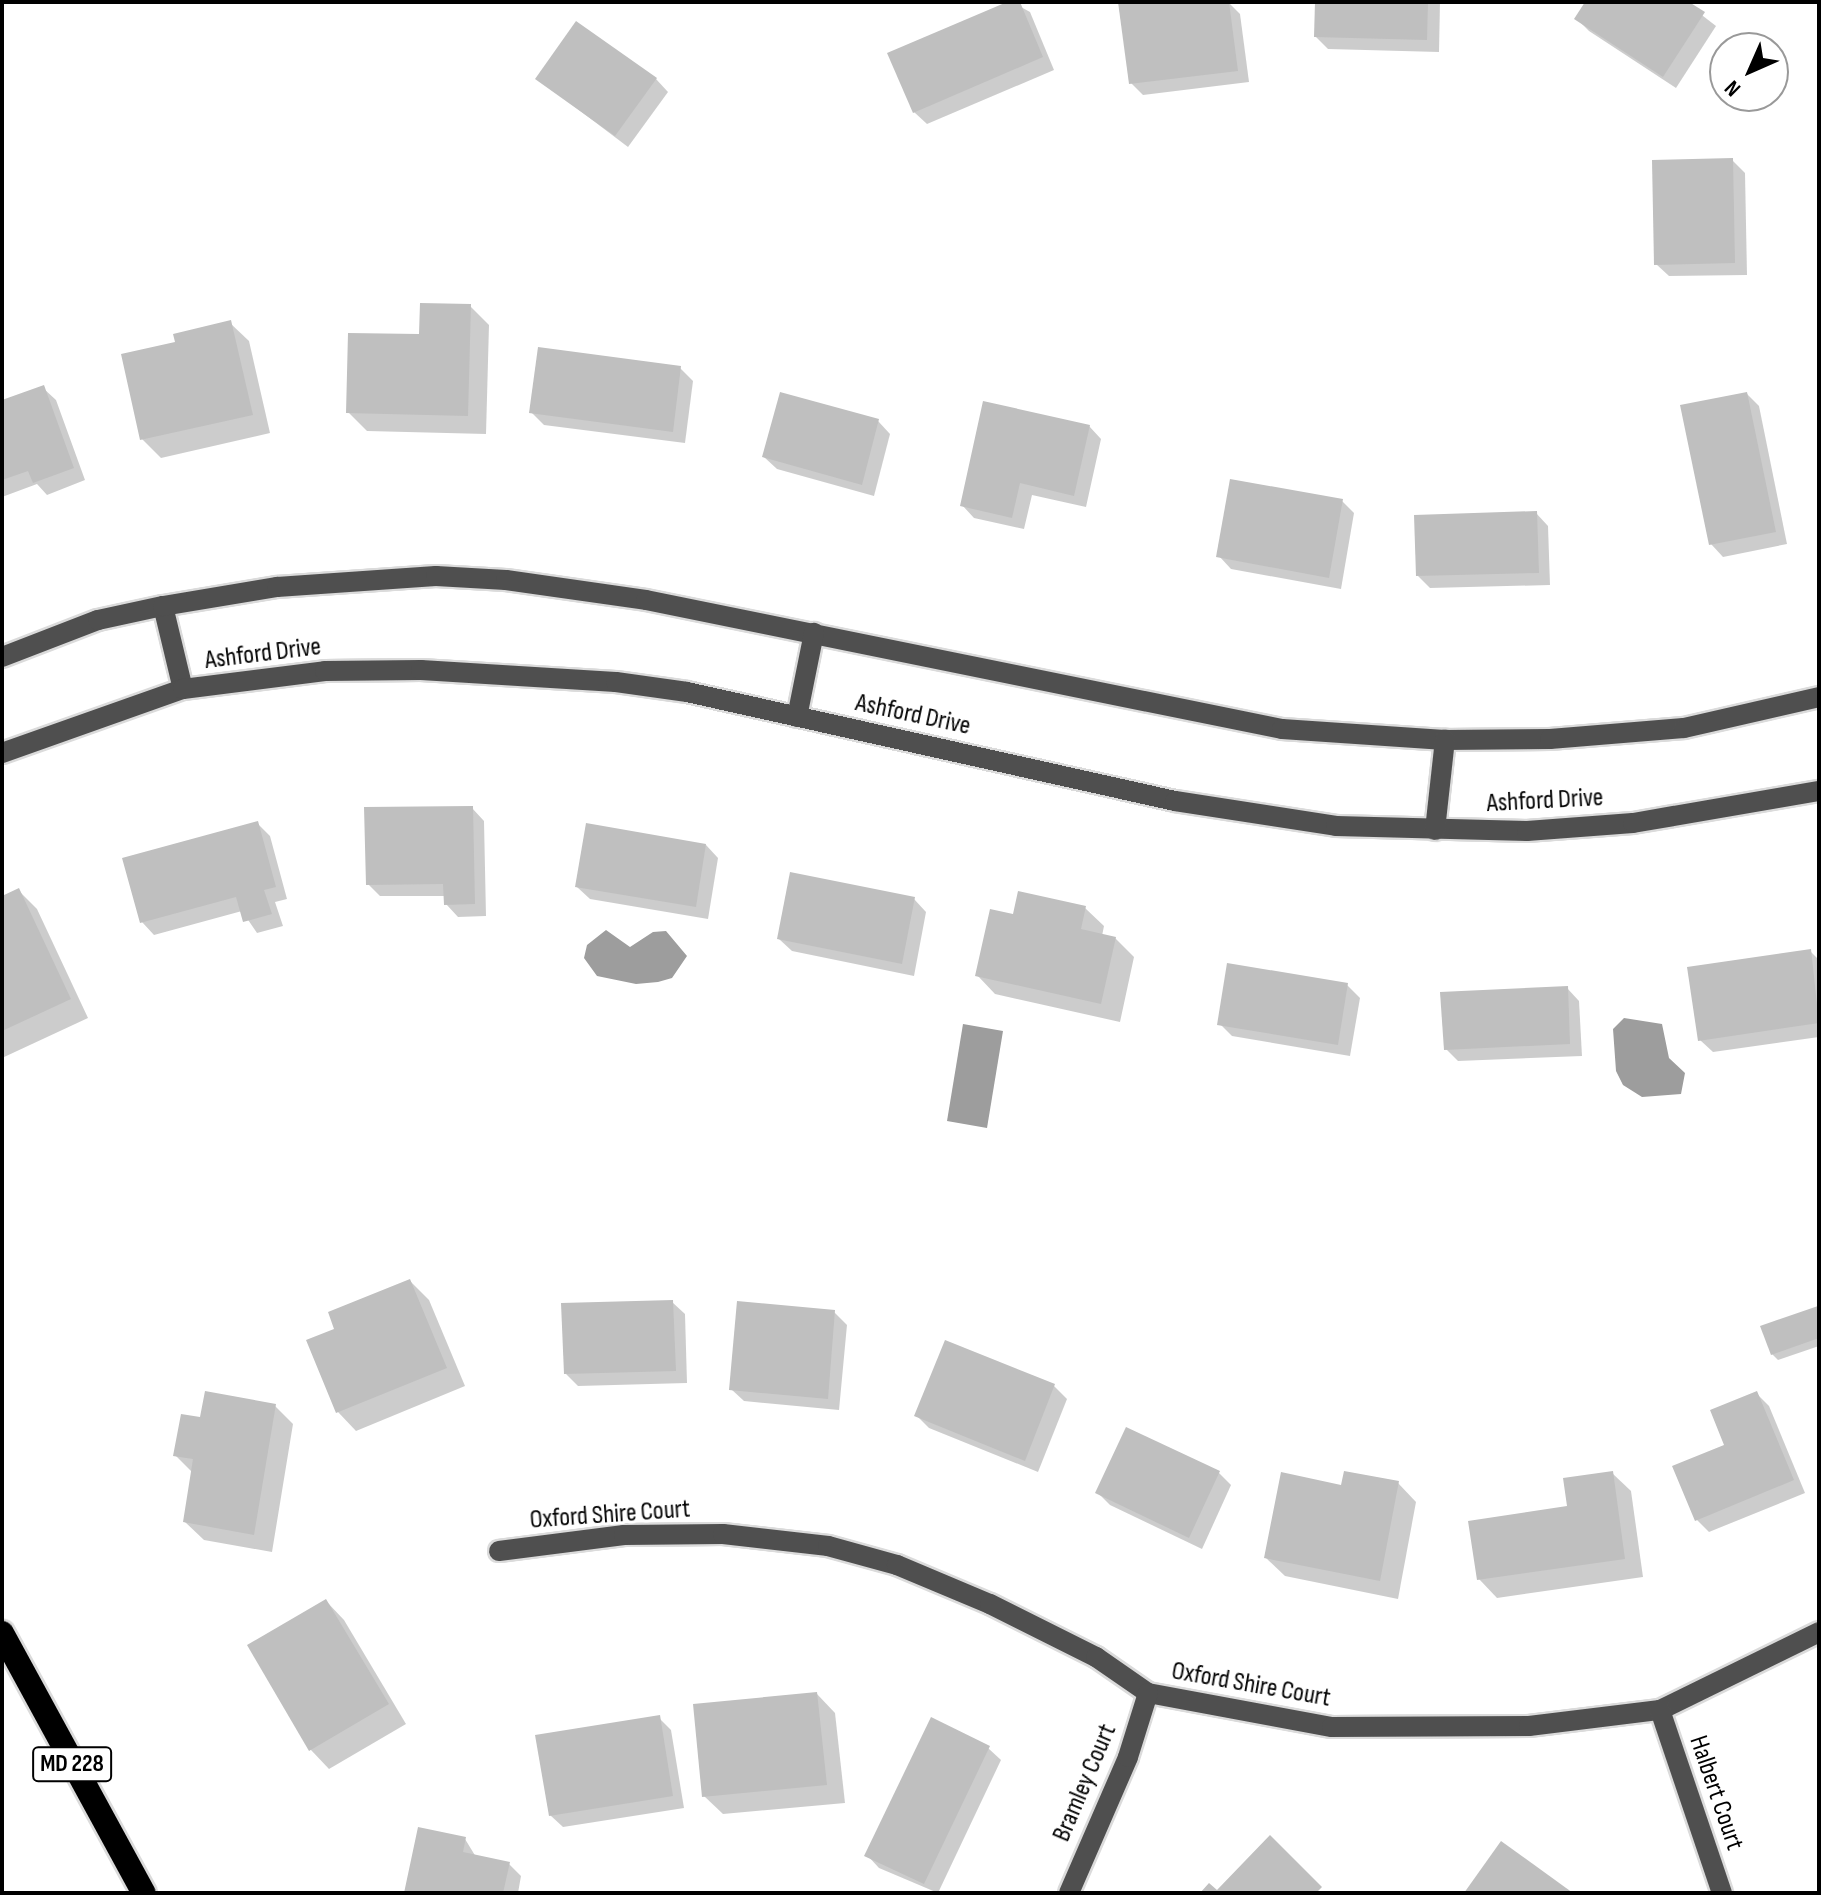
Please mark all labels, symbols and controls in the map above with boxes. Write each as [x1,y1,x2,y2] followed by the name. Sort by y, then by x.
[1709,32,1789,112] north arrow
[1719,74,1747,102] text: N
[203,631,323,677] street label: Ashford Drive
[853,688,973,742] street label: Ashford Drive
[1486,782,1604,820] street label: Ashford Drive
[529,1494,691,1536] street label: Oxford Shire Court
[1169,1656,1333,1714] street label: Oxford Shire Court
[1046,1720,1124,1846] street label: Bramley Court
[1682,1732,1750,1854] street label: Halbert Court
[32,1744,112,1784] road number: MD 228

